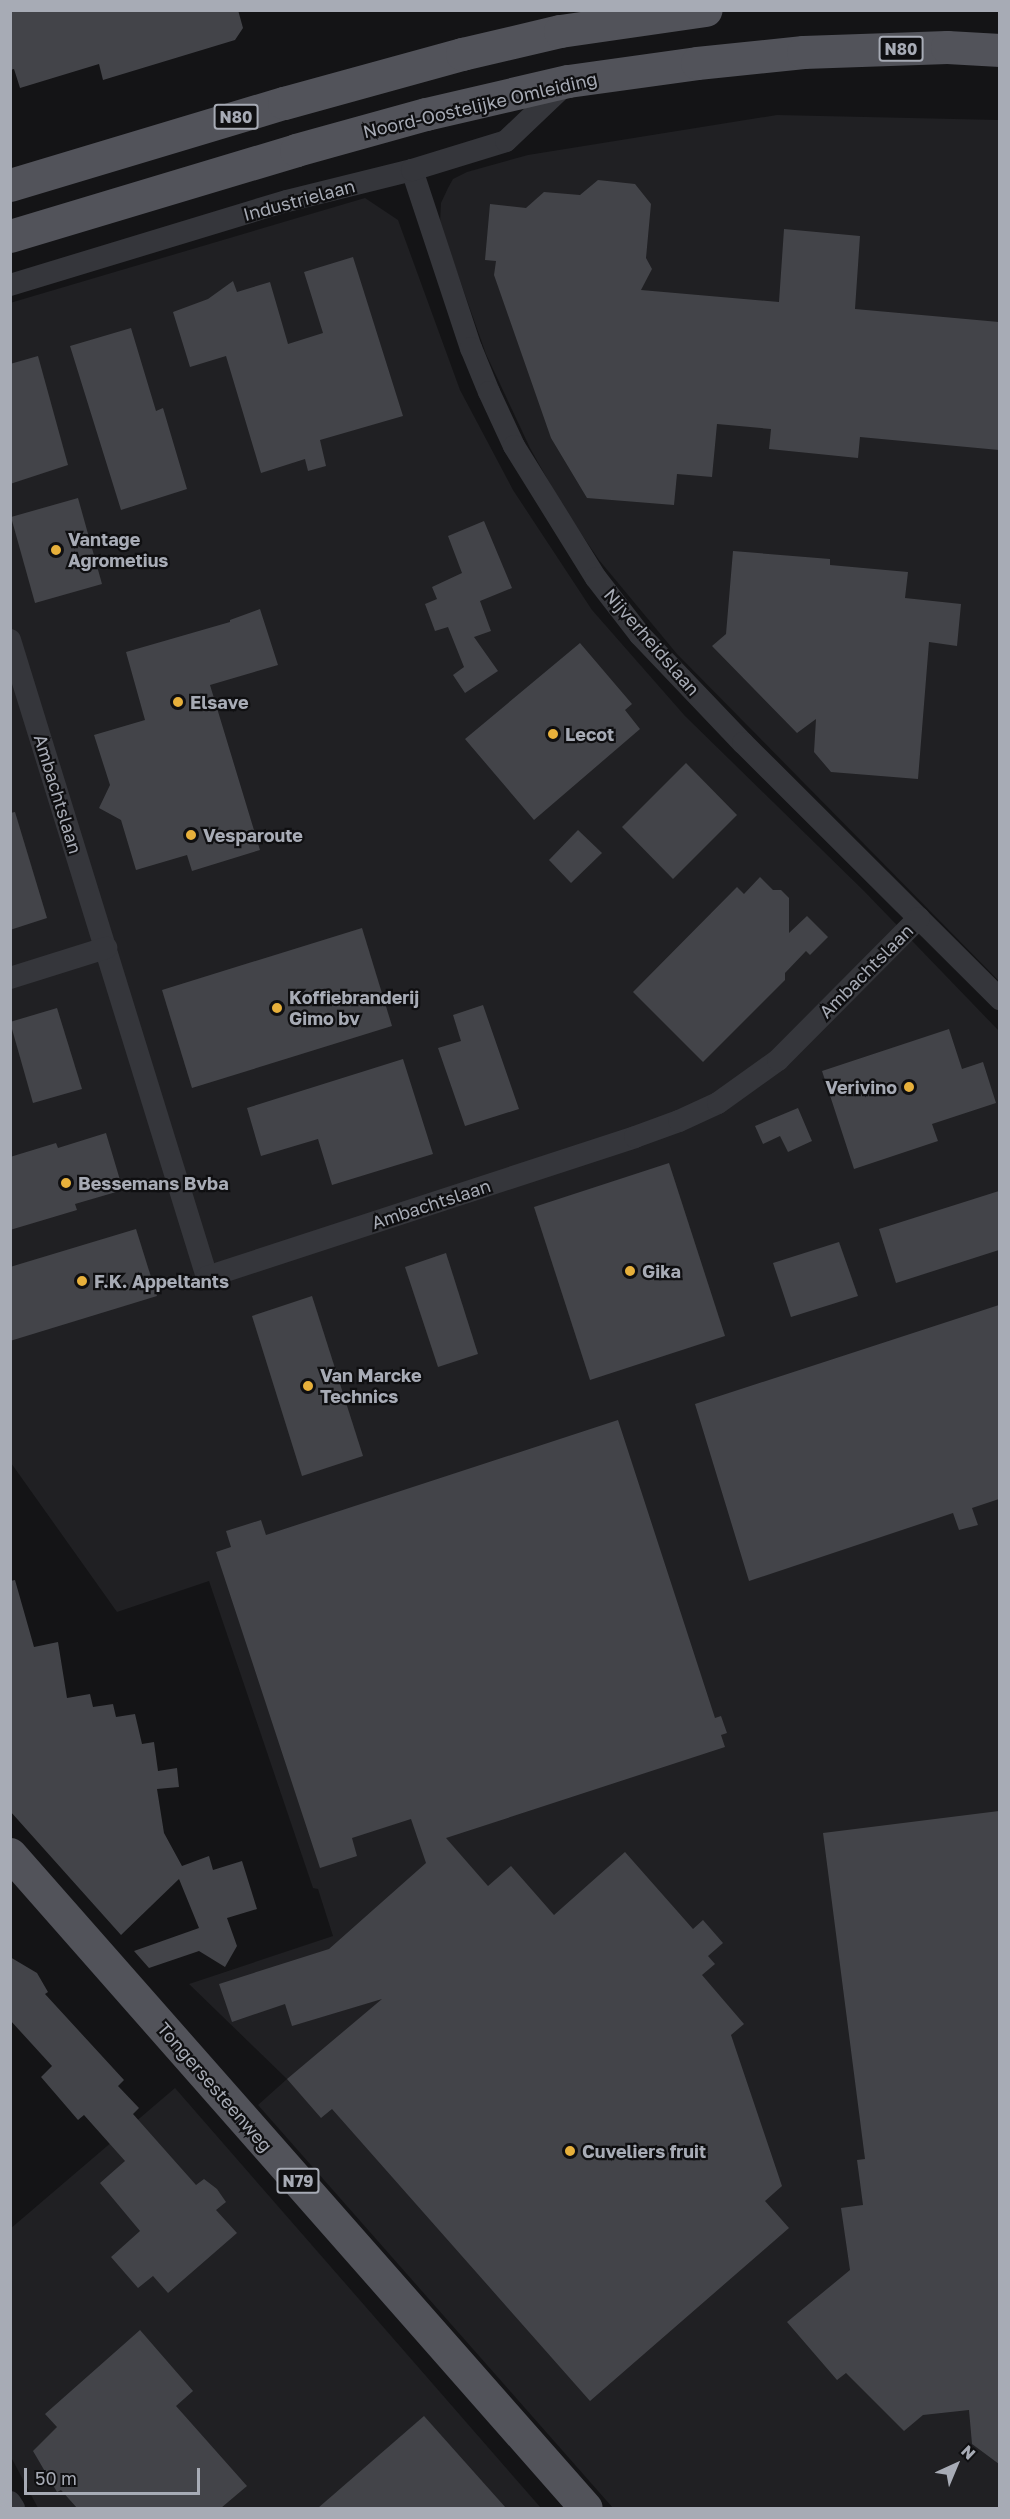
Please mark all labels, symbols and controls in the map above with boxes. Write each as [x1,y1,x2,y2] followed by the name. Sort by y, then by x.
[878,36,924,62] road number: N80
[361,68,599,142] street label: Noord-Oostelijke Omleiding
[214,104,258,130] road number: N80
[241,175,357,225] street label: Industrielaan
[68,529,168,572] place label: Vantage Agrometius
[49,543,63,557] marker: Vantage Agrometius
[600,584,704,700] street label: Nijverheidslaan
[190,691,249,713] place label: Elsave
[171,695,185,709] marker: Elsave
[565,723,614,745] place label: Lecot
[546,727,560,741] marker: Lecot
[30,732,86,856] street label: Ambachtslaan
[203,824,303,846] place label: Vesparoute
[184,828,198,842] marker: Vesparoute
[815,920,917,1022] street label: Ambachtslaan
[289,987,419,1030] place label: Koffiebranderij Gimo bv
[270,1001,284,1015] marker: Koffiebranderij Gimo bv
[825,1076,897,1098] place label: Verivino
[902,1080,916,1094] marker: Verivino
[78,1172,229,1194] place label: Bessemans Bvba
[369,1175,493,1233] street label: Ambachtslaan
[59,1176,73,1190] marker: Bessemans Bvba
[642,1260,681,1282] place label: Gika
[623,1264,637,1278] marker: Gika
[94,1270,229,1292] place label: F.K. Appeltants
[75,1274,89,1288] marker: F.K. Appeltants
[320,1365,422,1408] place label: Van Marcke Technics
[301,1379,315,1393] marker: Van Marcke Technics
[153,2018,277,2156] street label: Tongersesteenweg
[582,2140,706,2162] place label: Cuveliers fruit
[563,2144,577,2158] marker: Cuveliers fruit
[276,2168,320,2194] road number: N79
[926,2435,986,2495] north arrow
[957,2441,980,2463] text: N
[27,2456,202,2494] scale bar
[35,2467,77,2489] text: 50 m

